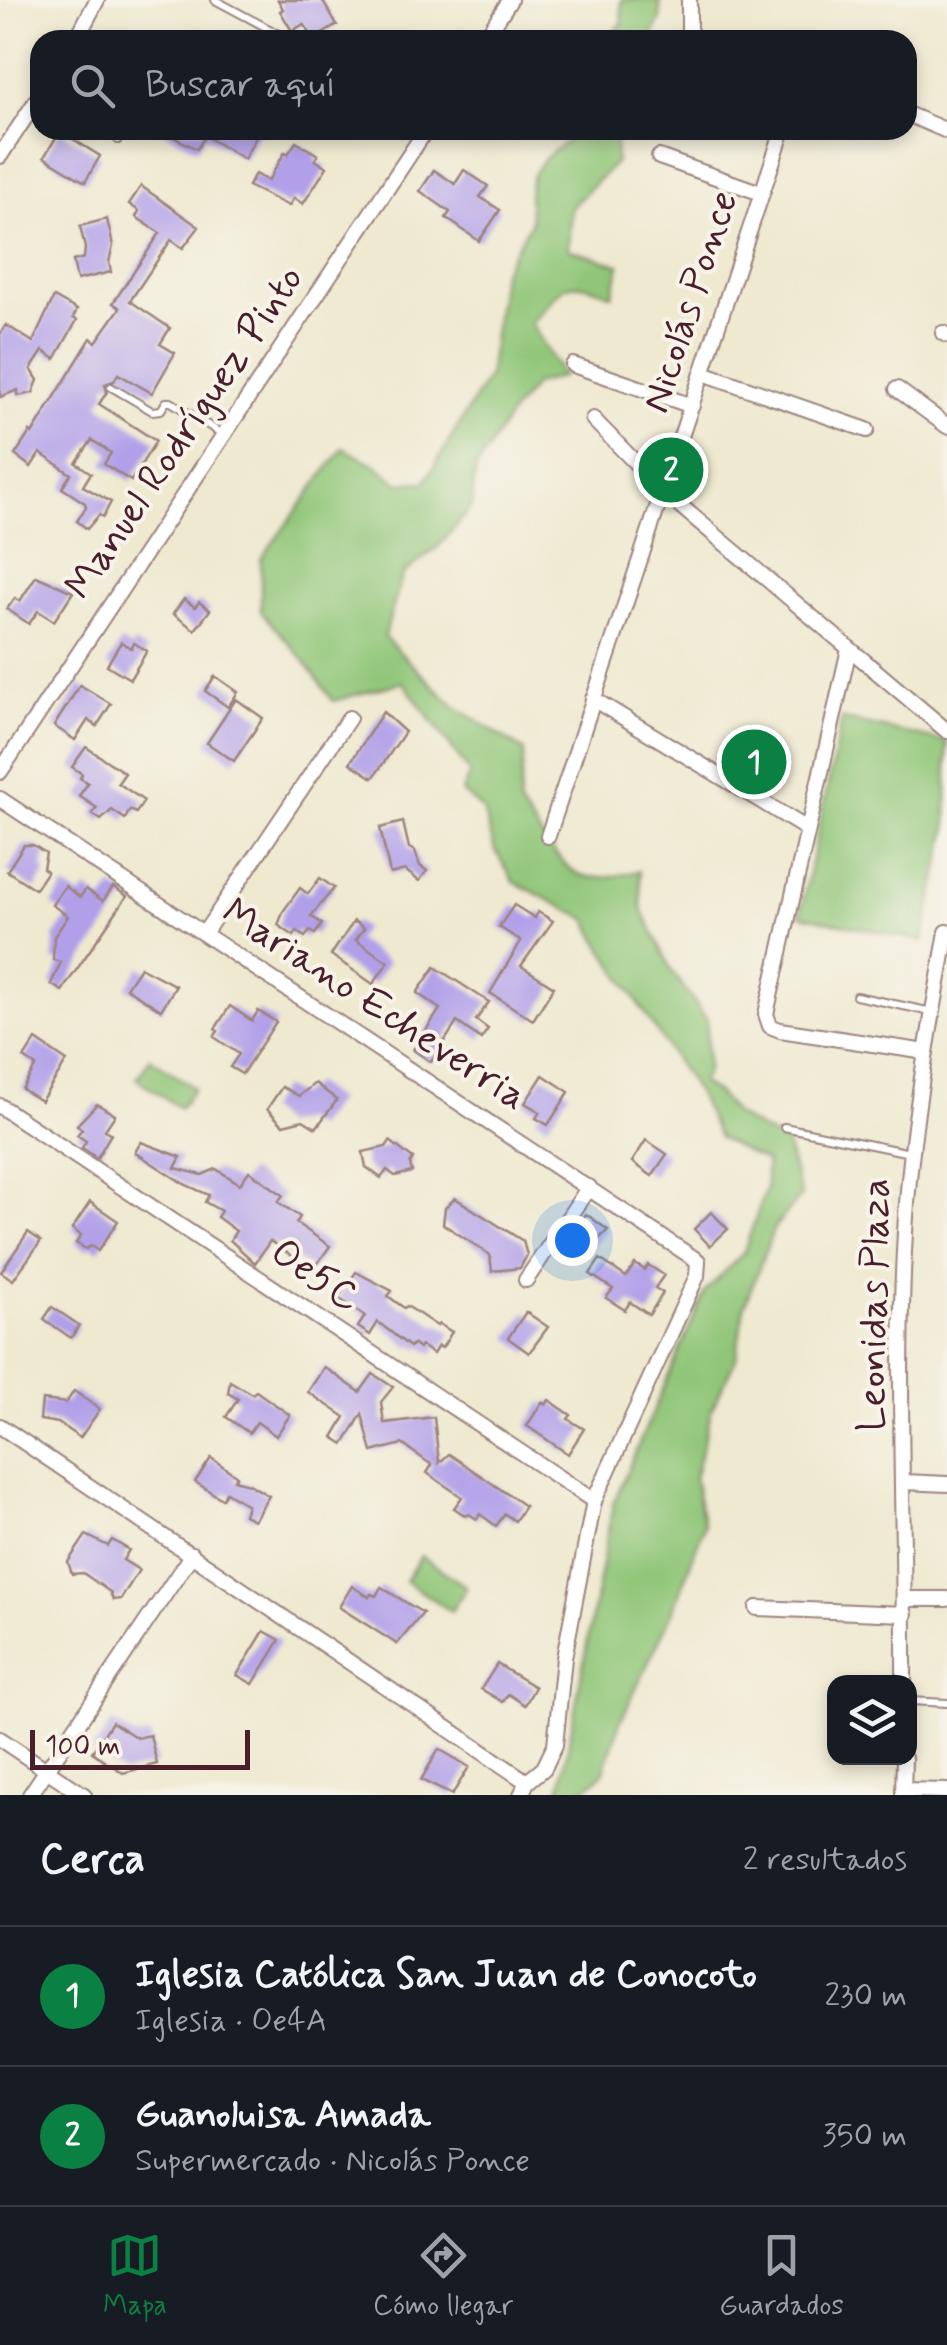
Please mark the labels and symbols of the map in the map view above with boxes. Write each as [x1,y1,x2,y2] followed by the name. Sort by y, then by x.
[631,184,751,420] street label: Nicolás Ponce
[54,256,316,610] street label: Manuel Rodríguez Pinto
[638,432,704,508] pin: 2
[722,724,786,800] pin: 1
[211,887,537,1123] street label: Mariano Echeverria
[847,1178,903,1432] street label: Leonidas Plaza
[547,1215,598,1266] your location
[260,1227,370,1325] street label: Oe5C
[30,1725,250,1770] scale bar

